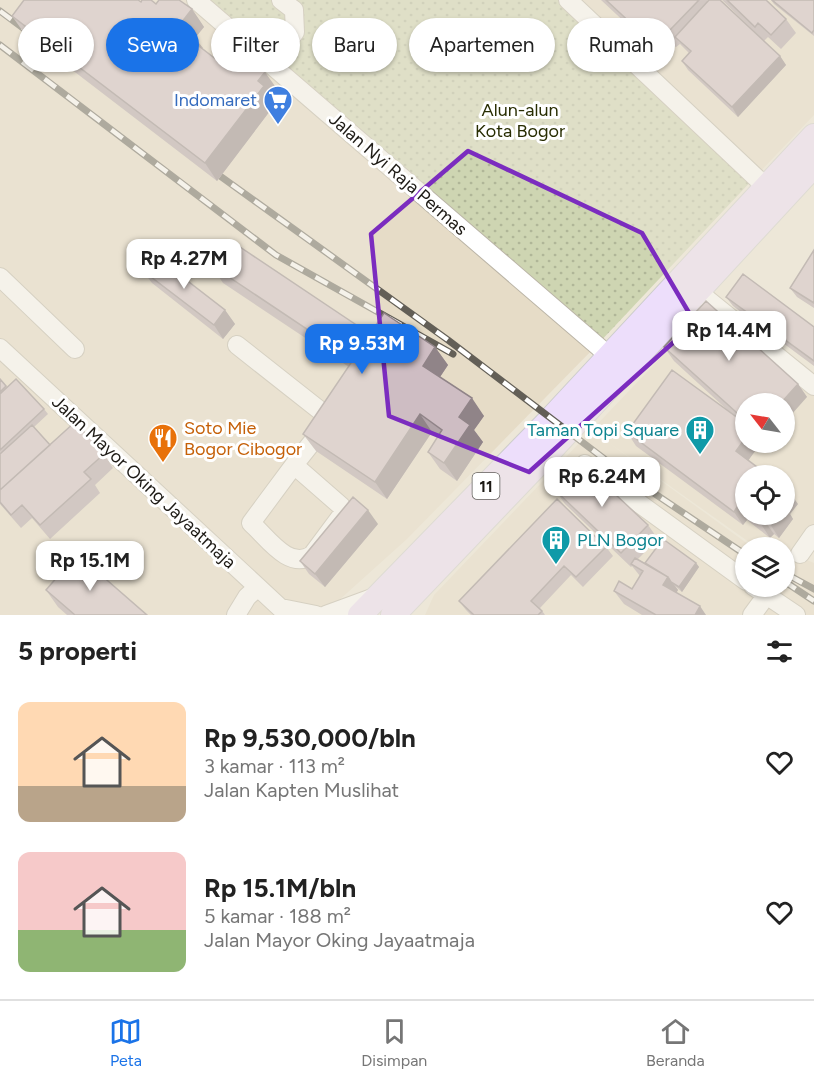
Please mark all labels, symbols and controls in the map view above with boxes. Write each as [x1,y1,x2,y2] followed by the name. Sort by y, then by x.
[18,18,94,72] chip: Beli
[106,18,199,72] chip: Sewa
[211,18,300,72] chip: Filter
[312,18,397,72] chip: Baru
[409,18,555,72] chip: Apartemen
[567,18,675,72] chip: Rumah
[262,84,294,126] supermarket icon: Indomaret
[174,89,257,111] place label: Indomaret
[475,99,565,142] park label: Alun-alun Kota Bogor
[324,108,472,240] street label: Jalan Nyi Raja Permas
[122,239,246,290] pin: Rp 4.27M
[140,246,228,270] text: Rp 4.27M
[667,311,791,362] pin: Rp 14.4M
[686,318,772,342] text: Rp 14.4M
[300,324,424,375] pin: Rp 9.53M
[319,331,405,355] text: Rp 9.53M
[47,391,241,573] street label: Jalan Mayor Oking Jayaatmaja
[735,393,795,453] north arrow
[735,393,795,597] map controls
[684,414,716,456] building icon: Taman Topi Square
[184,417,302,460] place label: Soto Mie Bogor Cibogor
[527,419,679,441] place label: Taman Topi Square
[147,422,179,464] restaurant icon: Soto Mie Bogor Cibogor
[540,457,664,508] pin: Rp 6.24M
[558,464,646,488] text: Rp 6.24M
[735,465,795,525] button: locate
[472,473,500,499] road number: 11
[540,524,572,566] building icon: PLN Bogor
[577,529,664,551] place label: PLN Bogor
[735,537,795,597] button: layers
[28,541,152,592] pin: Rp 15.1M
[50,548,130,572] text: Rp 15.1M
[18,635,137,667] text: 5 properti
[763,635,796,668] icon: filters
[204,722,416,754] text: Rp 9,530,000/bln
[66,726,138,798] icon: home
[763,746,796,779] icon: heart
[204,754,345,778] text: 3 kamar · 113 m²
[204,778,399,802] text: Jalan Kapten Muslihat
[204,872,356,904] text: Rp 15.1M/bln
[66,876,138,948] icon: home
[763,896,796,929] icon: heart
[204,904,351,928] text: 5 kamar · 188 m²
[204,928,475,952] text: Jalan Mayor Oking Jayaatmaja
[109,1015,142,1070] tab: Peta
[361,1015,427,1070] tab: Disimpan
[646,1015,705,1070] tab: Beranda

